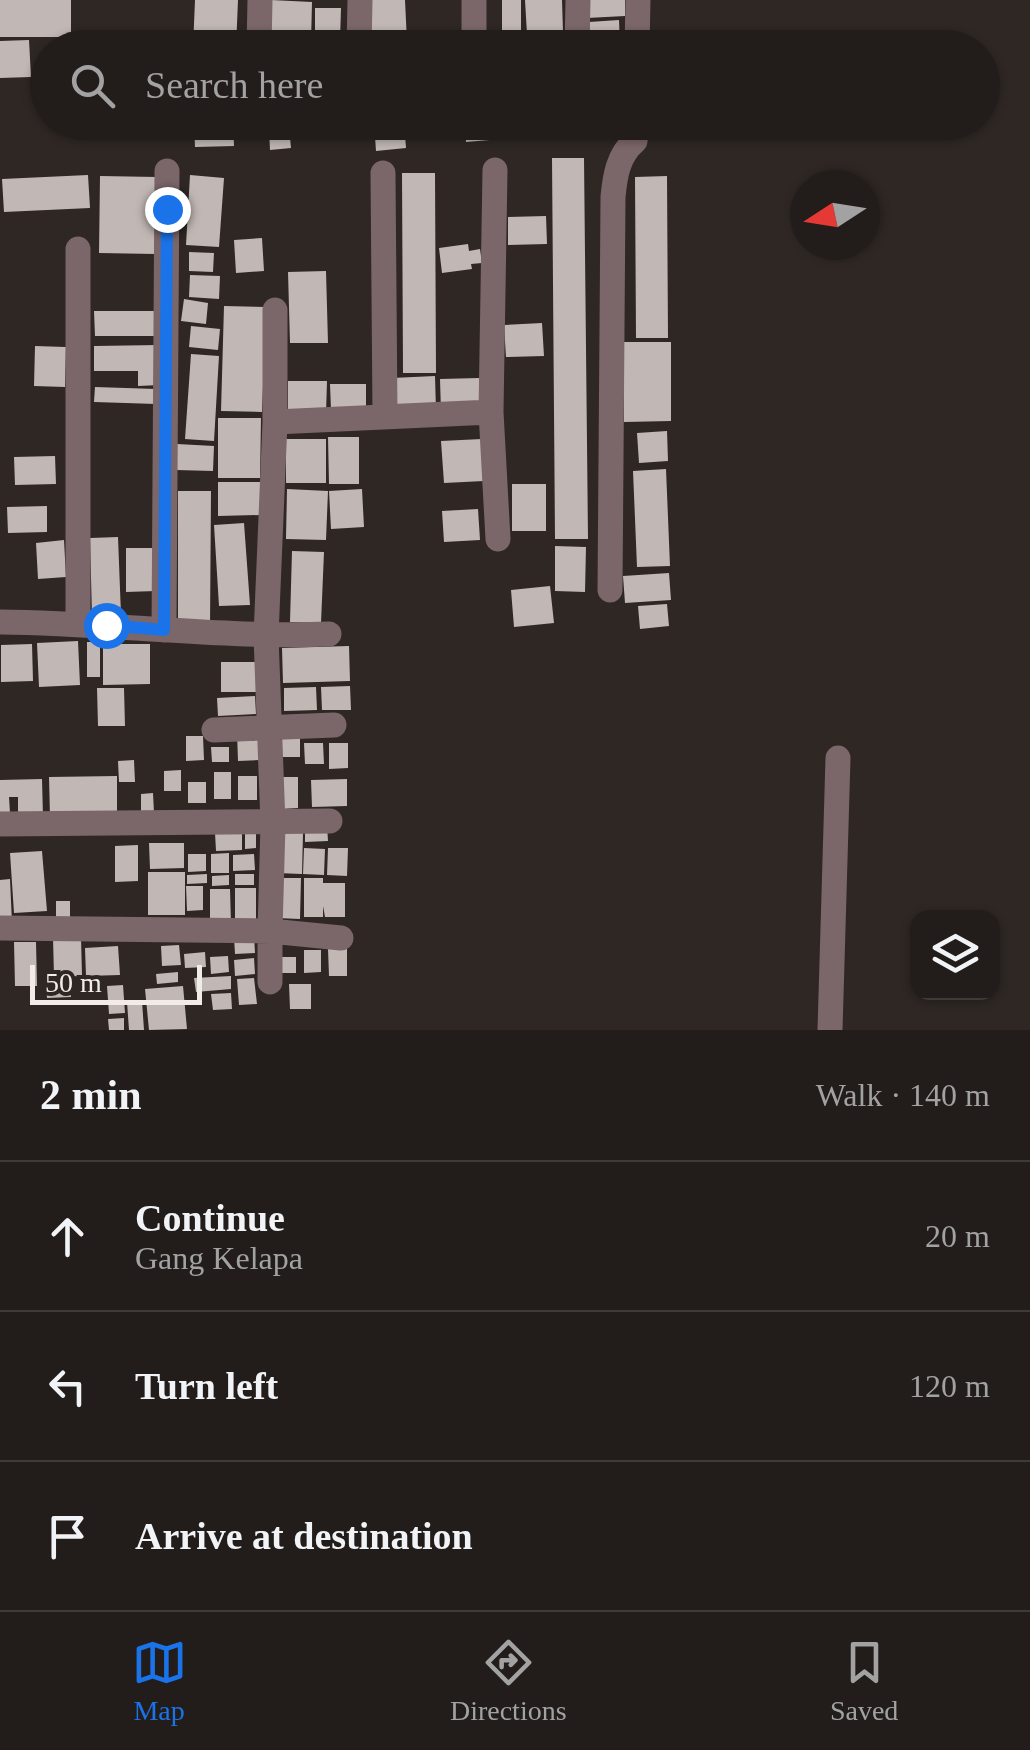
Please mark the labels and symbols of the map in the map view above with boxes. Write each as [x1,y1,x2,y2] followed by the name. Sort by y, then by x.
[790,170,880,260] north arrow
[145,187,191,233] route end
[84,603,130,649] route start
[30,960,202,1004] scale bar

